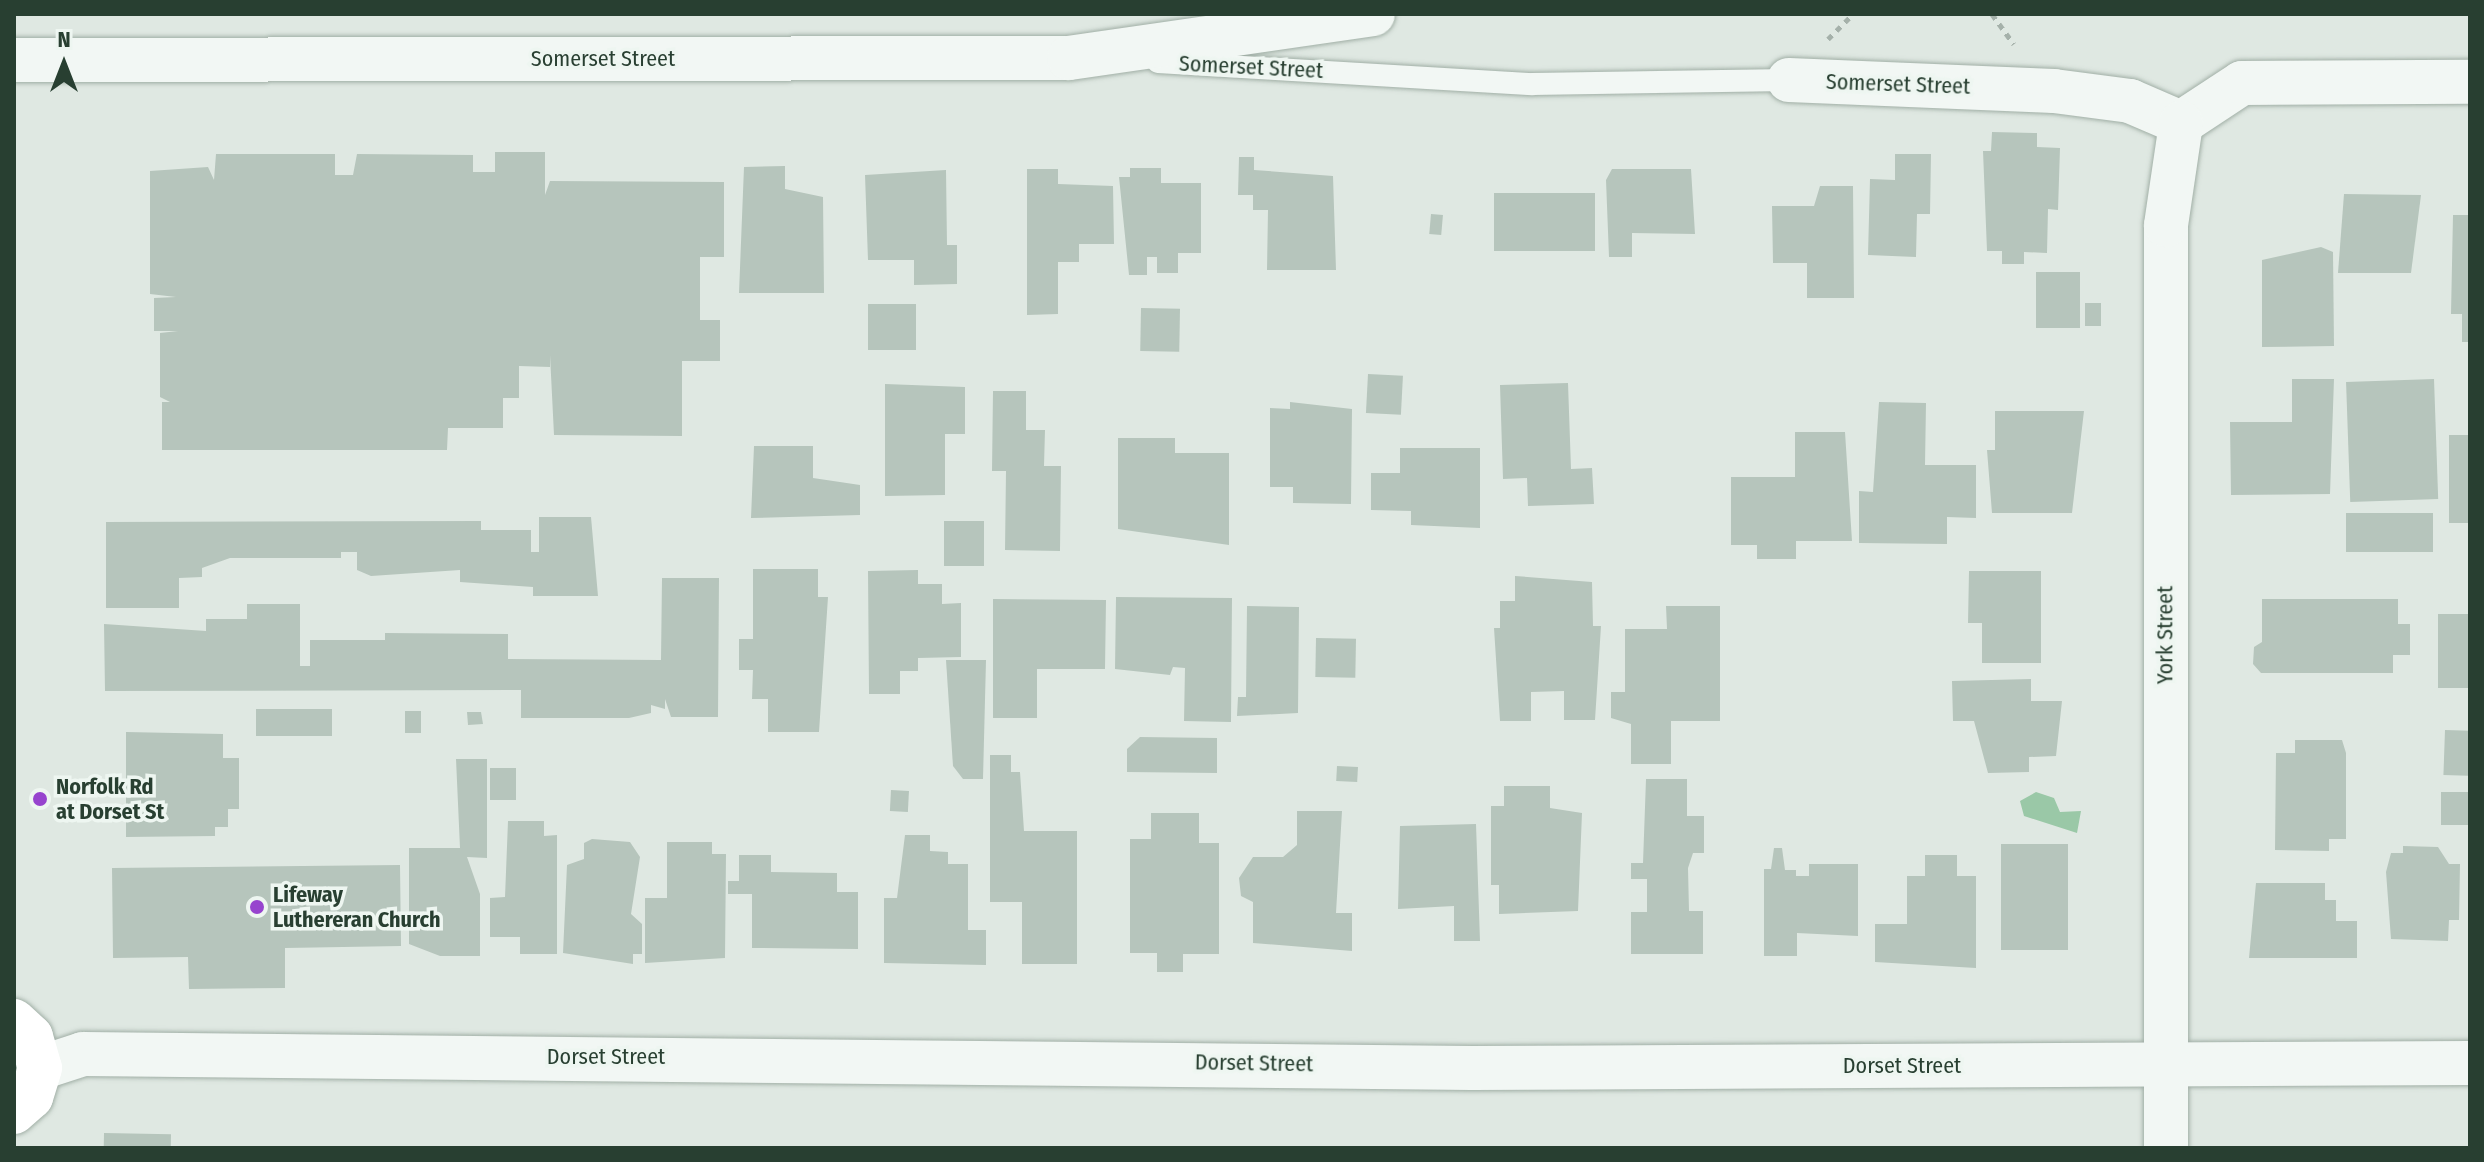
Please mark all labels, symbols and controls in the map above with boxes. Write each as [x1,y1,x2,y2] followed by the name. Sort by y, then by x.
[24,24,104,104] north arrow
[57,26,71,53] text: N
[531,46,675,72] street label: Somerset Street
[1178,50,1324,84] street label: Somerset Street
[1825,68,1971,100] street label: Somerset Street
[2152,586,2178,684] street label: York Street
[56,773,164,824] place label: Norfolk Rd at Dorset St
[31,790,49,808] marker: Norfolk Rd at Dorset St
[273,881,441,932] place label: Lifeway Luthereran Church
[248,898,266,916] marker: Lifeway Luthereran Church
[547,1044,665,1070] street label: Dorset Street
[1195,1049,1313,1077] street label: Dorset Street
[1843,1053,1961,1079] street label: Dorset Street

